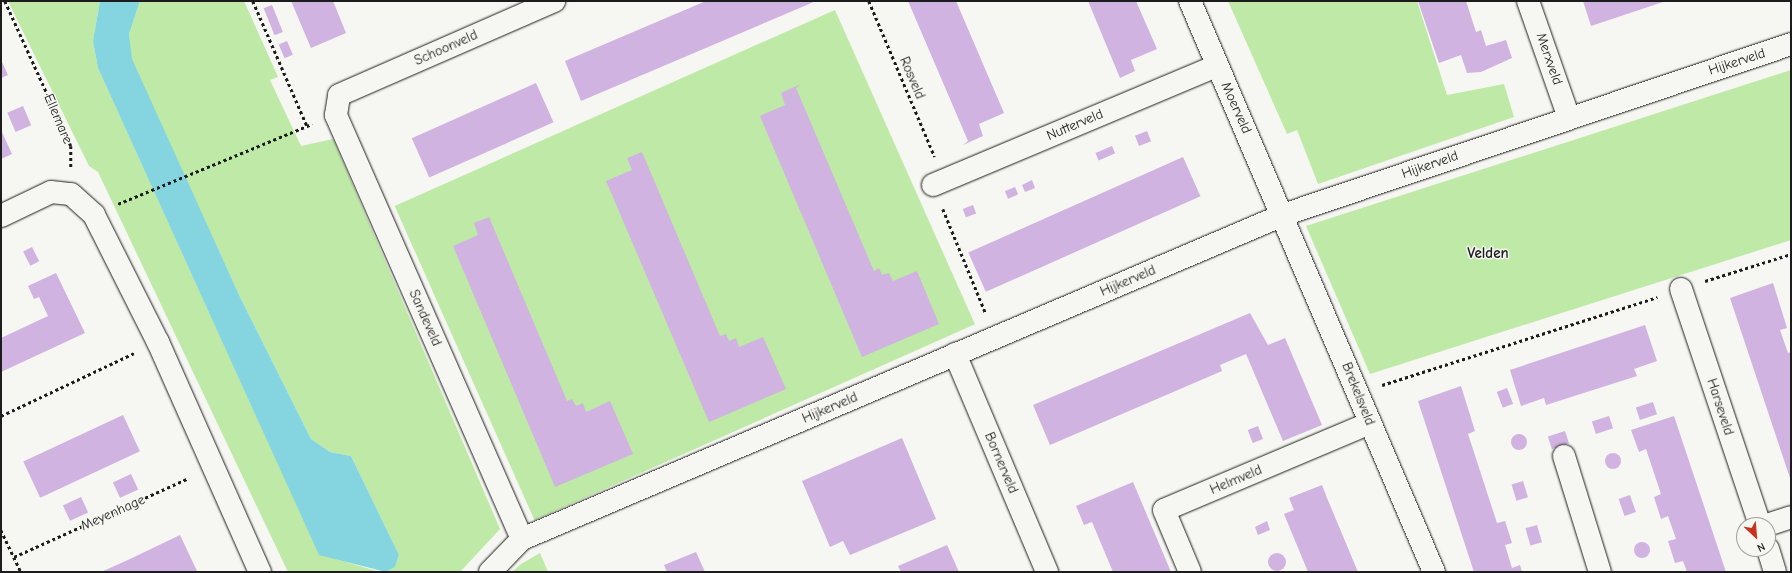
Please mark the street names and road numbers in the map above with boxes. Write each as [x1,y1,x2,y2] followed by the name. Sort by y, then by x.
[412,27,480,69] street label: Schoonveld
[1532,31,1566,87] street label: Merxveld
[1706,45,1768,79] street label: Hijkerveld
[896,54,928,102] street label: Rosveld
[1217,80,1255,136] street label: Moerveld
[40,91,76,147] street label: Ellemare
[1044,106,1106,144] street label: Nutterveld
[1400,147,1460,183] street label: Hijkerveld
[1098,262,1158,300] street label: Hijkerveld
[405,287,445,349] street label: Sandeveld
[1338,360,1378,428] street label: Brekelsveld
[1703,376,1737,438] street label: Harseveld
[800,389,860,427] street label: Hijkerveld
[981,430,1021,496] street label: Bornerveld
[1207,462,1265,498] street label: Helmveld
[78,491,148,535] street label: Meyenhage

